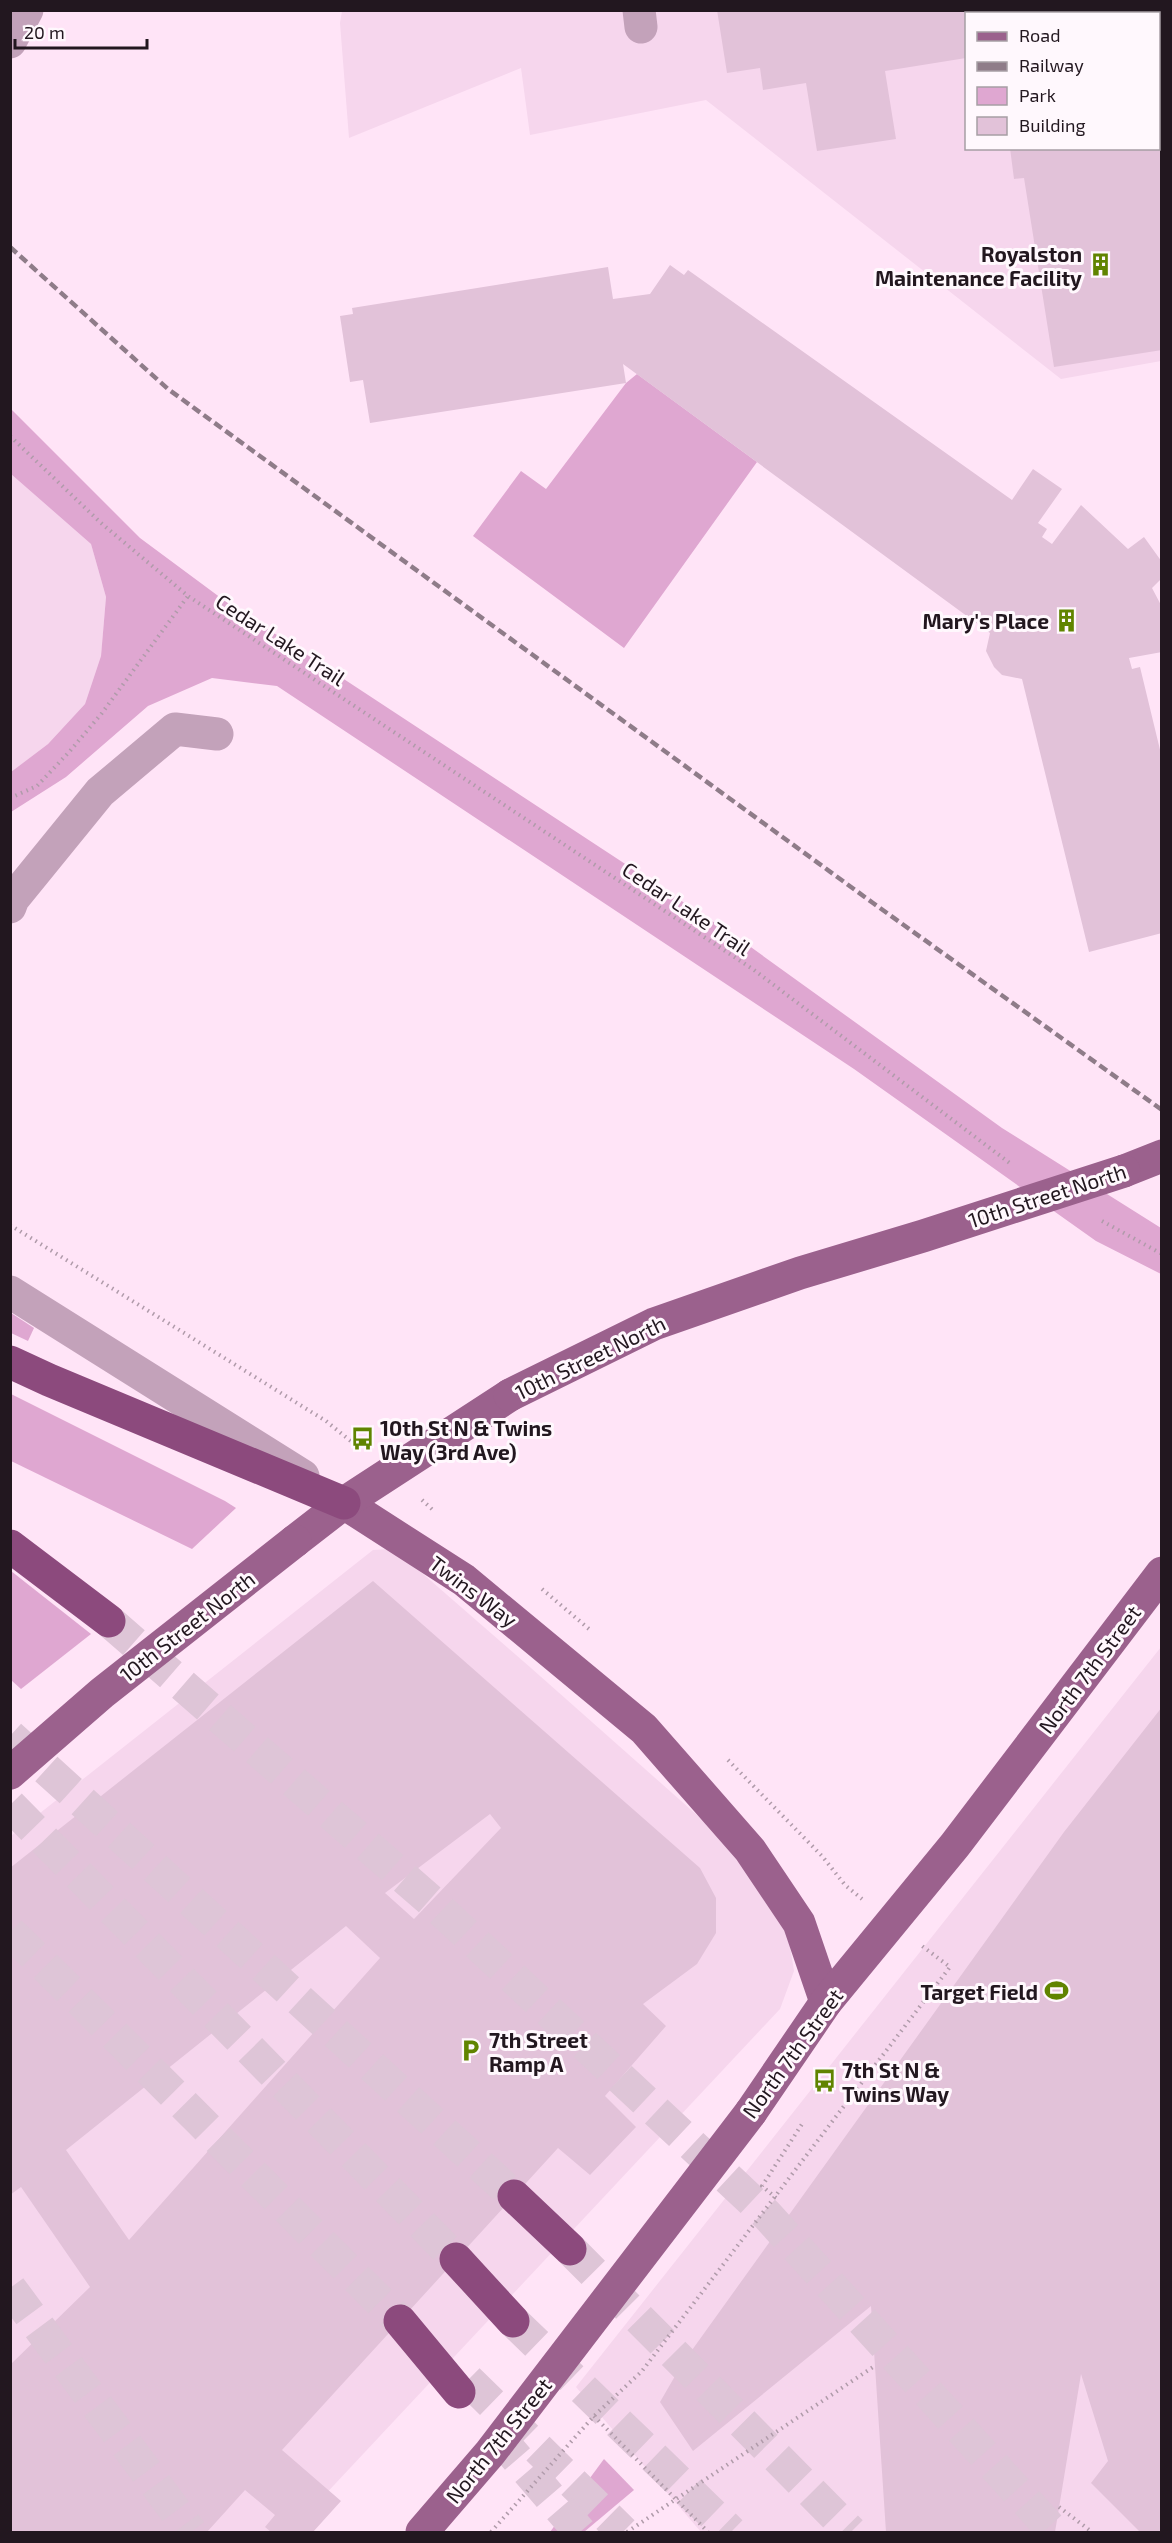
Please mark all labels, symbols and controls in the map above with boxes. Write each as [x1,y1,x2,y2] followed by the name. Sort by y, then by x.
[15,12,147,50] scale bar
[965,12,1160,150] legend
[24,21,65,43] text: 20 m
[1019,24,1060,46] text: Road
[1019,54,1084,76] text: Railway
[1019,84,1056,106] text: Park
[1019,114,1086,136] text: Building
[875,241,1082,291] place label: Royalston Maintenance Facility
[1087,252,1113,278] building icon: Royalston Maintenance Facility
[212,588,351,691] street label: Cedar Lake Trail
[1054,607,1080,633] building icon: Mary's Place
[923,608,1049,634] place label: Mary's Place
[618,856,757,961] street label: Cedar Lake Trail
[965,1158,1129,1232] street label: 10th Street North
[511,1310,669,1404] street label: 10th Street North
[380,1415,552,1465] place label: 10th St N & Twins Way (3rd Ave)
[349,1426,375,1452] bus stop icon: 10th St N & Twins Way (3rd Ave)
[425,1550,523,1632] street label: Twins Way
[115,1566,259,1686] street label: 10th Street North
[1033,1600,1145,1738] street label: North 7th Street
[1043,1978,1069,2004] sports icon: Target Field
[920,1979,1038,2004] place label: Target Field
[737,1983,847,2123] street label: North 7th Street
[489,2027,588,2076] place label: 7th Street Ramp A
[458,2038,484,2064] parking icon: 7th Street Ramp A
[842,2057,949,2107] place label: 7th St N & Twins Way
[811,2068,837,2094] bus stop icon: 7th St N & Twins Way
[440,2372,556,2508] street label: North 7th Street

